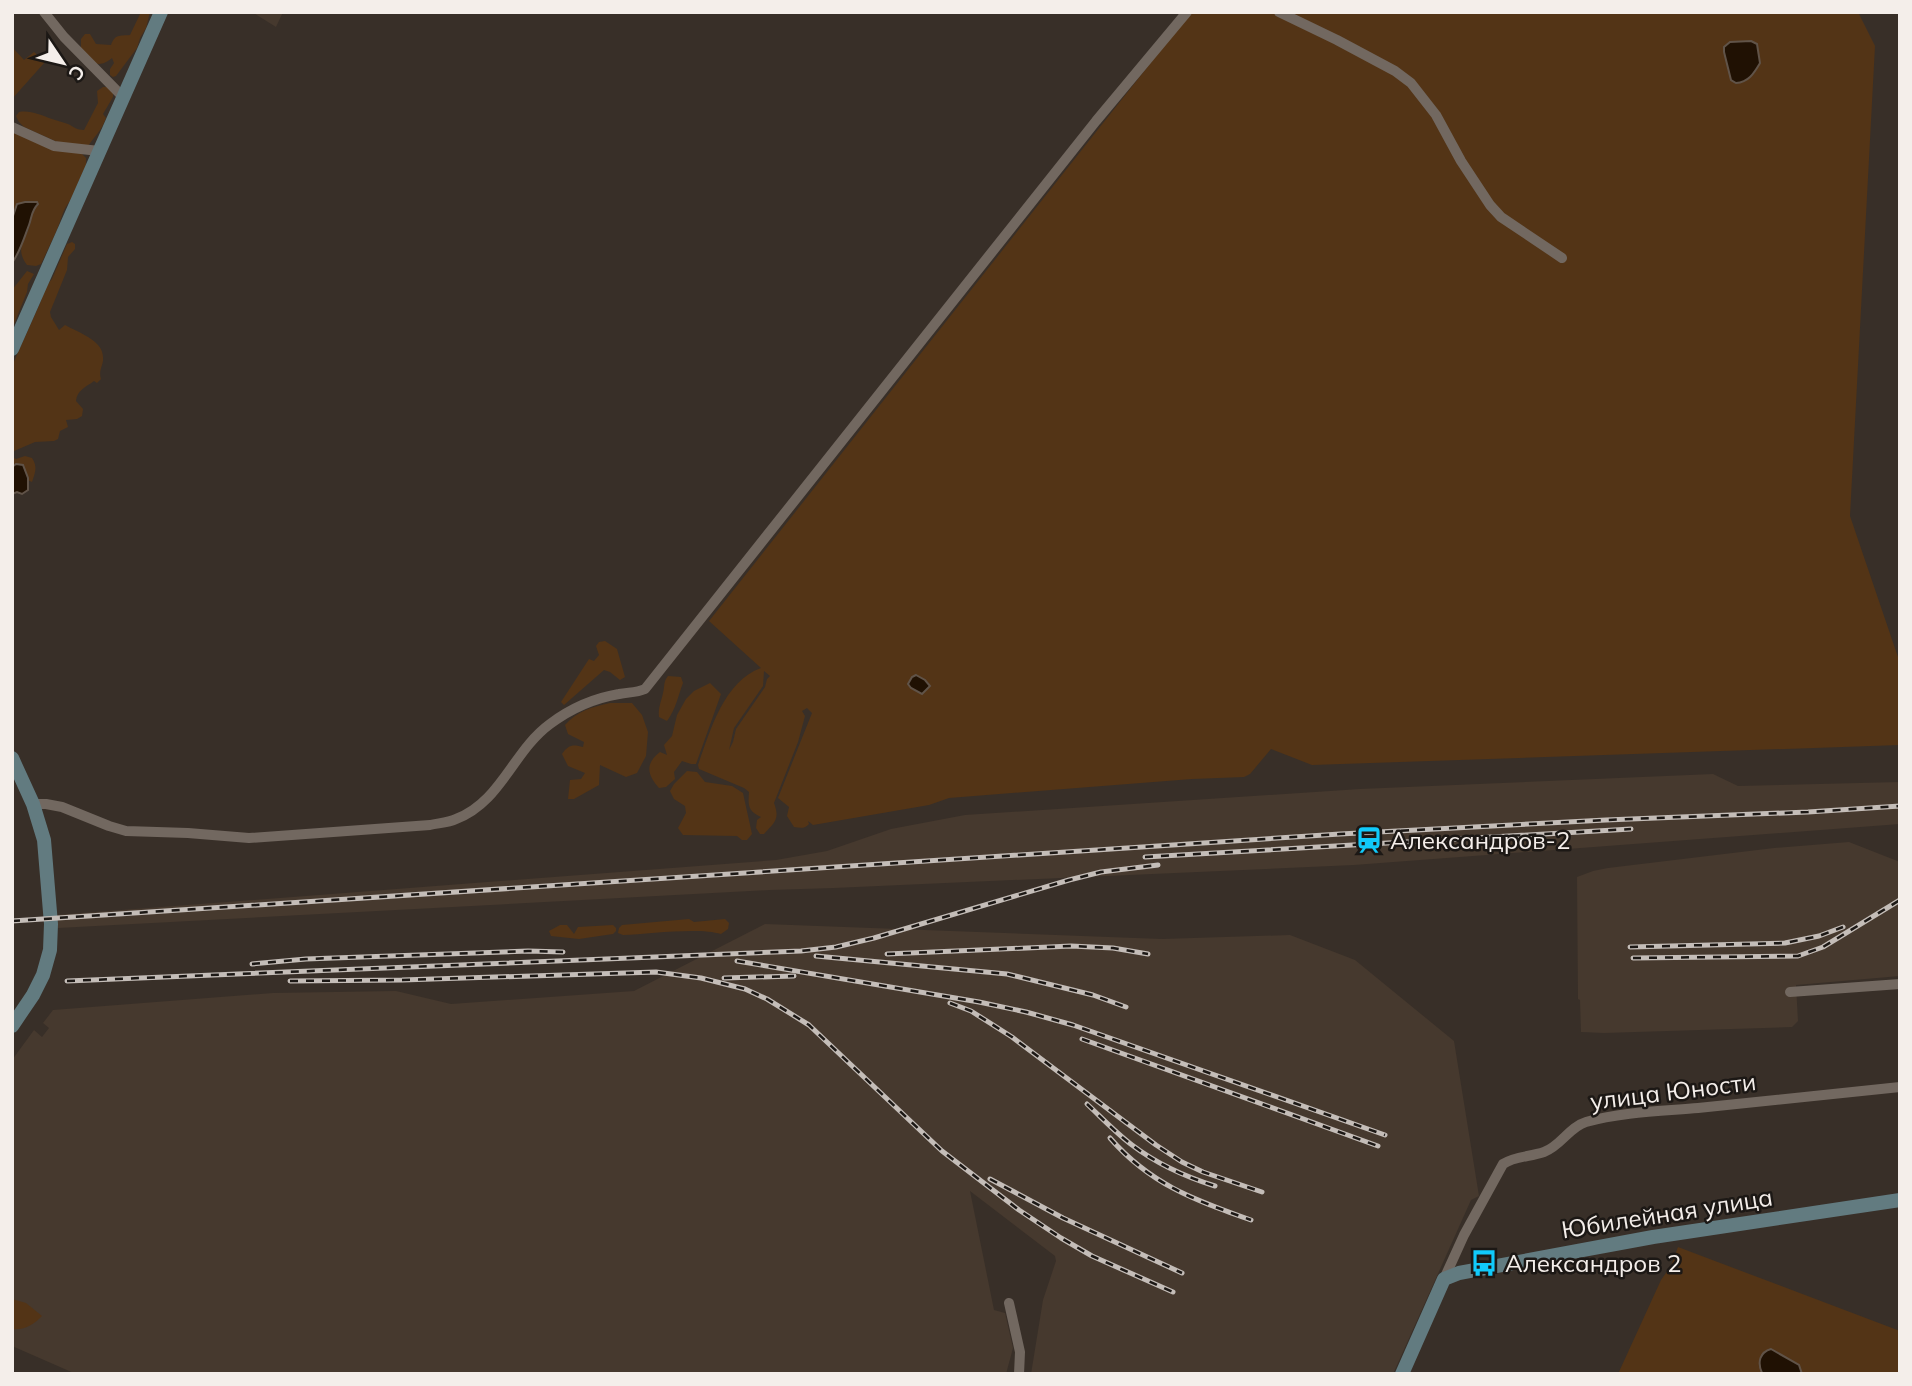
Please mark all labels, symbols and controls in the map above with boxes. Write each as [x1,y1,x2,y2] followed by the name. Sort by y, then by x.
[28,28,98,98] north arrow
[63,61,90,85] text: С
[1354,825,1384,855] station icon: Александров-2
[1390,825,1570,855] place label: Александров-2
[1588,1066,1758,1116] street label: улица Юности
[1559,1182,1775,1244] street label: Юбилейная улица
[1469,1248,1499,1278] bus stop icon: Александров 2
[1505,1248,1681,1278] place label: Александров 2

